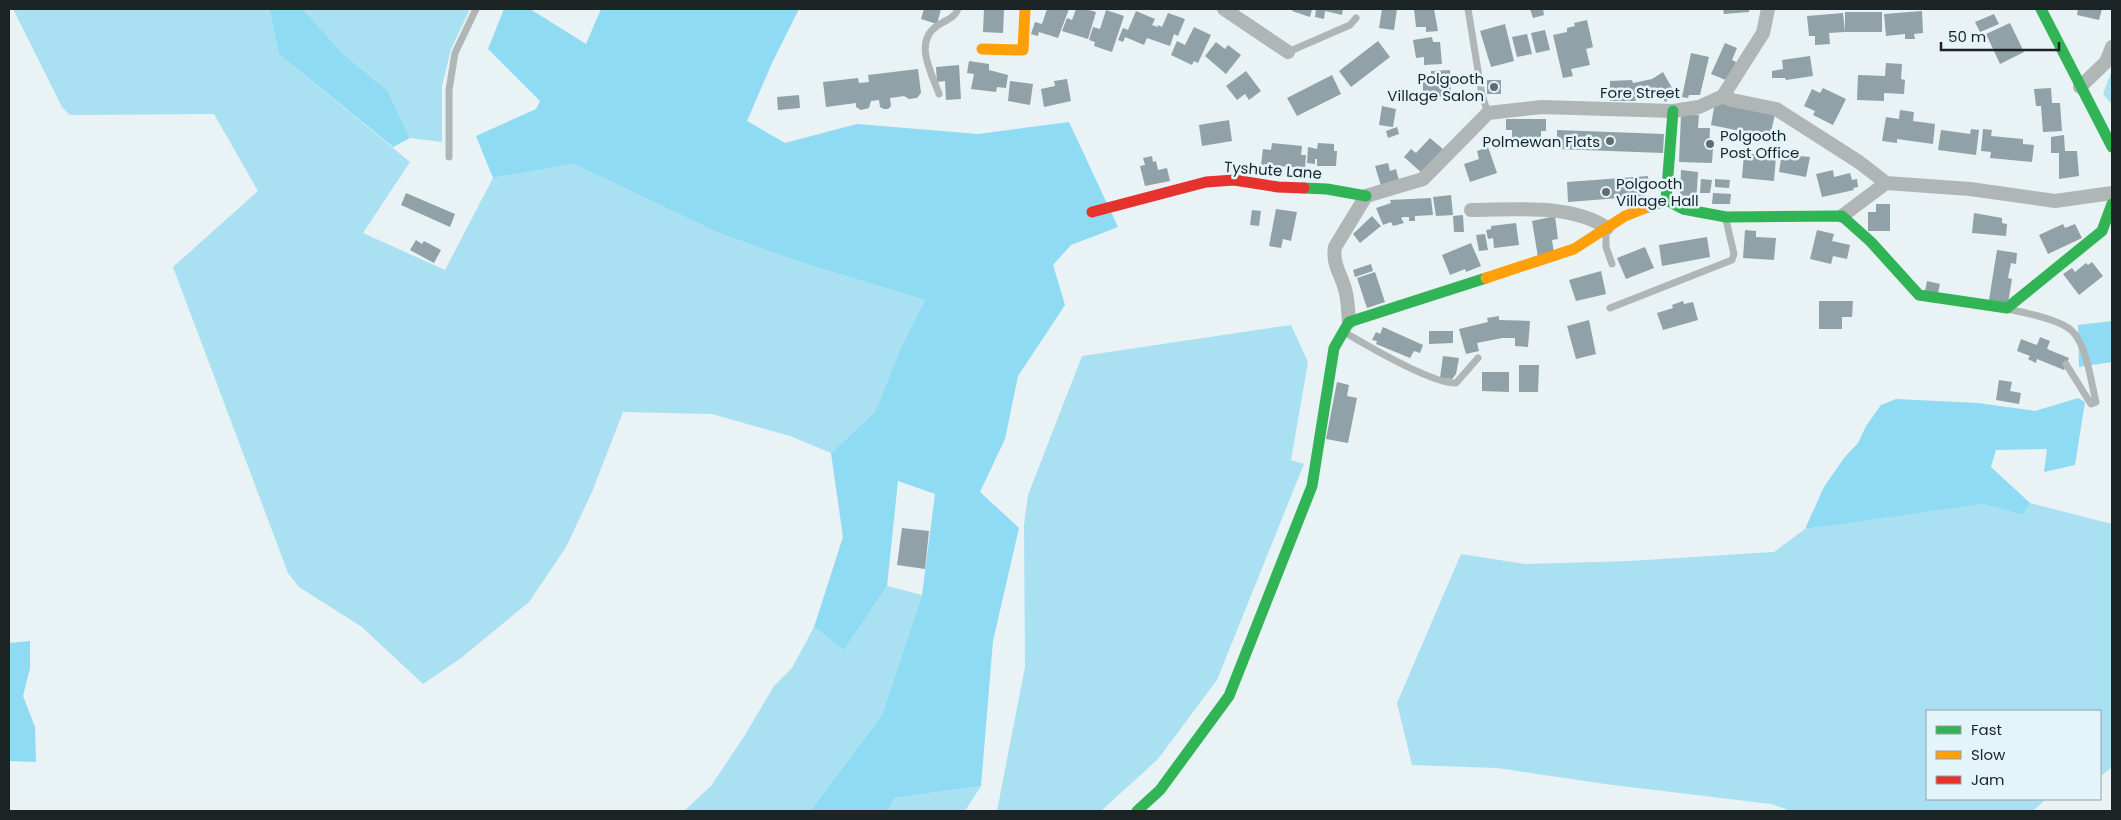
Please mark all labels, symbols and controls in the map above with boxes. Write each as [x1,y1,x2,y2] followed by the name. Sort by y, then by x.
[1941,20,2058,52] scale bar
[1948,26,1986,47] text: 50 m
[1387,68,1484,106] place label: Polgooth Village Salon
[1488,81,1500,93] marker: Polgooth Village Salon
[1600,82,1680,103] street label: Fore Street
[1720,125,1799,163] place label: Polgooth Post Office
[1483,131,1600,152] place label: Polmewan Flats
[1604,135,1616,147] marker: Polmewan Flats
[1704,138,1716,150] marker: Polgooth Post Office
[1223,156,1323,184] street label: Tyshute Lane
[1616,173,1699,211] place label: Polgooth Village Hall
[1600,186,1612,198] marker: Polgooth Village Hall
[1926,710,2101,800] legend
[1971,719,2002,740] text: Fast
[1971,744,2006,765] text: Slow
[1971,769,2005,790] text: Jam

